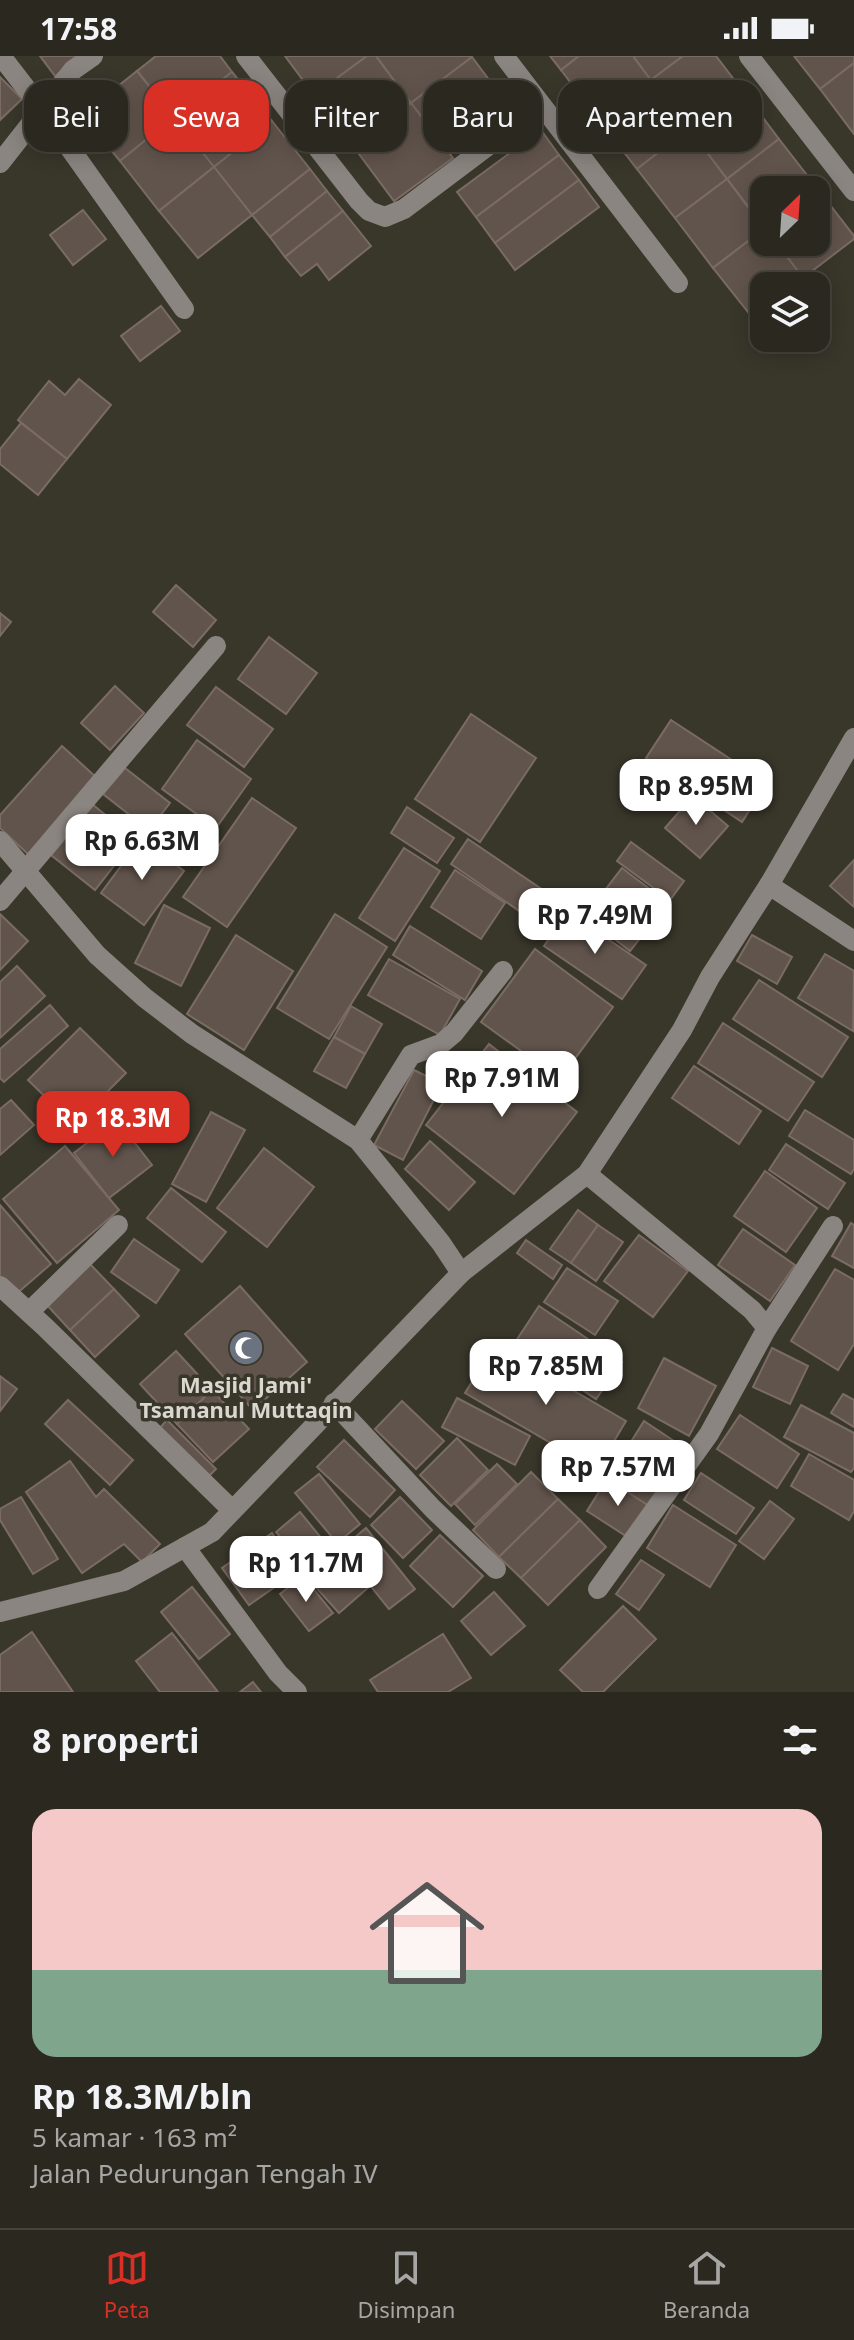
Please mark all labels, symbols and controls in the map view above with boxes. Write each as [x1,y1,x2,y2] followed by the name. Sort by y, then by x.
[40,8,117,49] text: 17:58
[24,80,128,152] chip: Beli
[144,80,269,152] chip: Sewa
[285,80,407,152] chip: Filter
[423,80,542,152] chip: Baru
[558,80,762,152] chip: Apartemen
[750,176,830,256] north arrow
[750,176,830,352] map controls
[750,272,830,352] button: layers
[613,759,779,827] pin: Rp 8.95M
[638,767,754,803] text: Rp 8.95M
[59,814,225,882] pin: Rp 6.63M
[84,822,200,858] text: Rp 6.63M
[512,888,678,956] pin: Rp 7.49M
[537,896,653,932] text: Rp 7.49M
[419,1051,585,1119] pin: Rp 7.91M
[444,1059,560,1095] text: Rp 7.91M
[30,1091,196,1159] pin: Rp 18.3M
[55,1099,171,1135] text: Rp 18.3M
[227,1329,265,1367] mosque icon: Masjid Jami' Tsamanul Muttaqin
[463,1339,629,1407] pin: Rp 7.85M
[488,1347,604,1383] text: Rp 7.85M
[139,1369,353,1424] place label: Masjid Jami' Tsamanul Muttaqin
[535,1440,701,1508] pin: Rp 7.57M
[560,1448,676,1484] text: Rp 7.57M
[223,1536,389,1604] pin: Rp 11.7M
[248,1544,364,1580] text: Rp 11.7M
[32,1717,199,1763] text: 8 properti
[778,1718,822,1762] icon: filters
[355,1861,499,2005] icon: home
[32,2073,252,2119] text: Rp 18.3M/bln
[32,2119,237,2155] text: 5 kamar · 163 m²
[32,2155,378,2191] text: Jalan Pedurungan Tengah IV
[104,2246,150,2324] tab: Peta
[357,2246,455,2324] tab: Disimpan
[663,2246,750,2324] tab: Beranda

